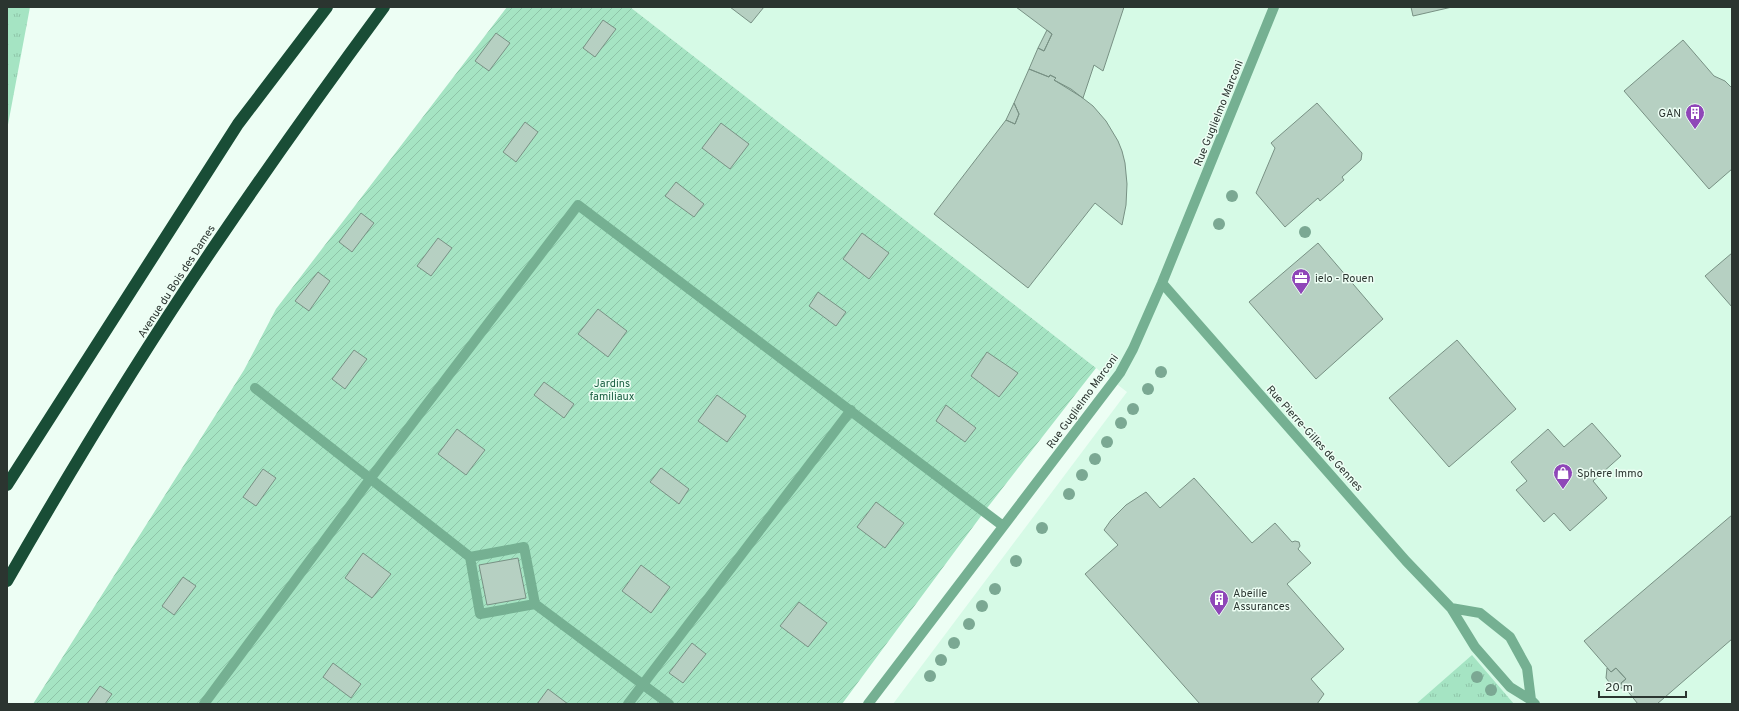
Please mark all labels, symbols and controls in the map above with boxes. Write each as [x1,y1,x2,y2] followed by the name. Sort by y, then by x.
[1191,58,1247,169] street label: Rue Guglielmo Marconi
[1684,102,1706,130] building icon: GAN
[1659,107,1681,121] place label: GAN
[135,222,219,341] street label: Avenue du Bois des Dames
[1290,267,1312,295] office icon: ielo - Rouen
[1315,272,1374,286] place label: ielo - Rouen
[1044,352,1122,452] street label: Rue Guglielmo Marconi
[589,377,635,404] park label: Jardins familiaux
[1263,383,1366,495] street label: Rue Pierre-Gilles de Gennes
[1552,462,1574,490] shop icon: Sphere Immo
[1577,467,1643,481] place label: Sphere Immo
[1233,587,1290,614] place label: Abeille Assurances
[1208,588,1230,616] building icon: Abeille Assurances
[1599,673,1686,699] scale bar
[1605,680,1633,696] text: 20 m

